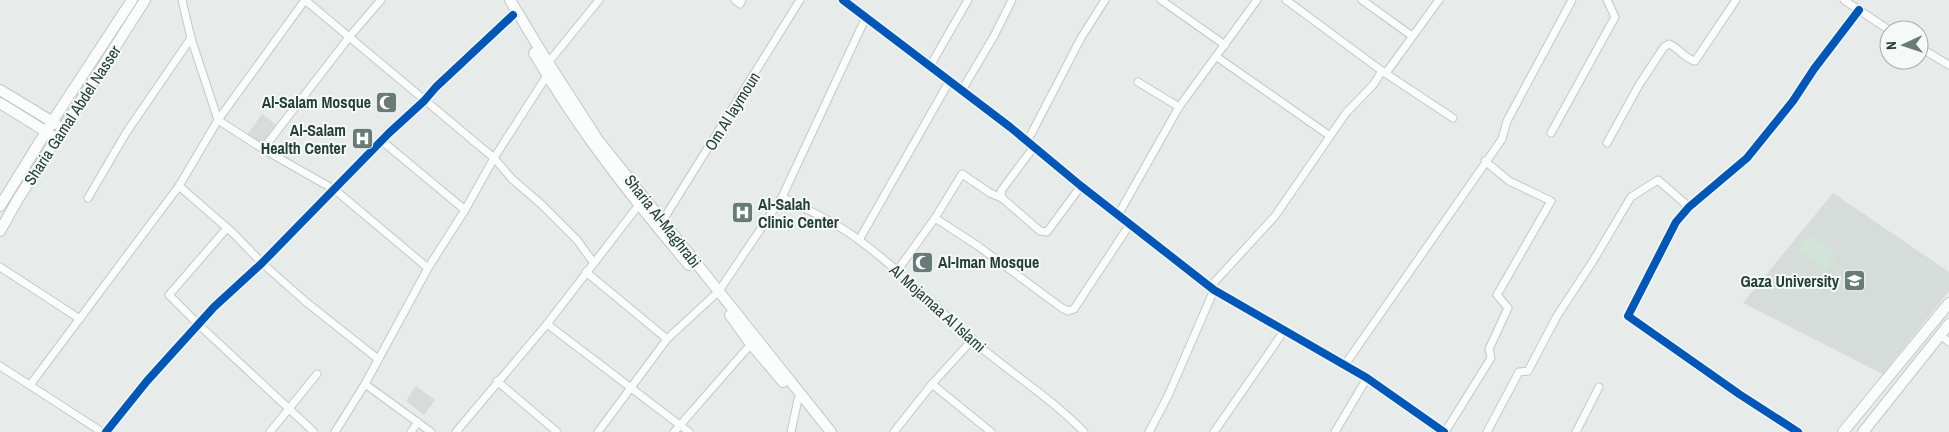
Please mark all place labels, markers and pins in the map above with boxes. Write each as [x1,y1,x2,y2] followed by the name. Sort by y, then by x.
[375,90,399,114] mosque icon: Al-Salam Mosque
[262,91,371,113] place label: Al-Salam Mosque
[261,119,347,159] place label: Al-Salam Health Center
[350,127,374,151] hospital icon: Al-Salam Health Center
[758,193,840,233] place label: Al-Salah Clinic Center
[730,201,754,225] hospital icon: Al-Salah Clinic Center
[910,250,934,274] mosque icon: Al-Iman Mosque
[938,251,1039,273] place label: Al-Iman Mosque
[1843,269,1867,293] school or university icon: Gaza University
[1741,270,1840,292] place label: Gaza University

